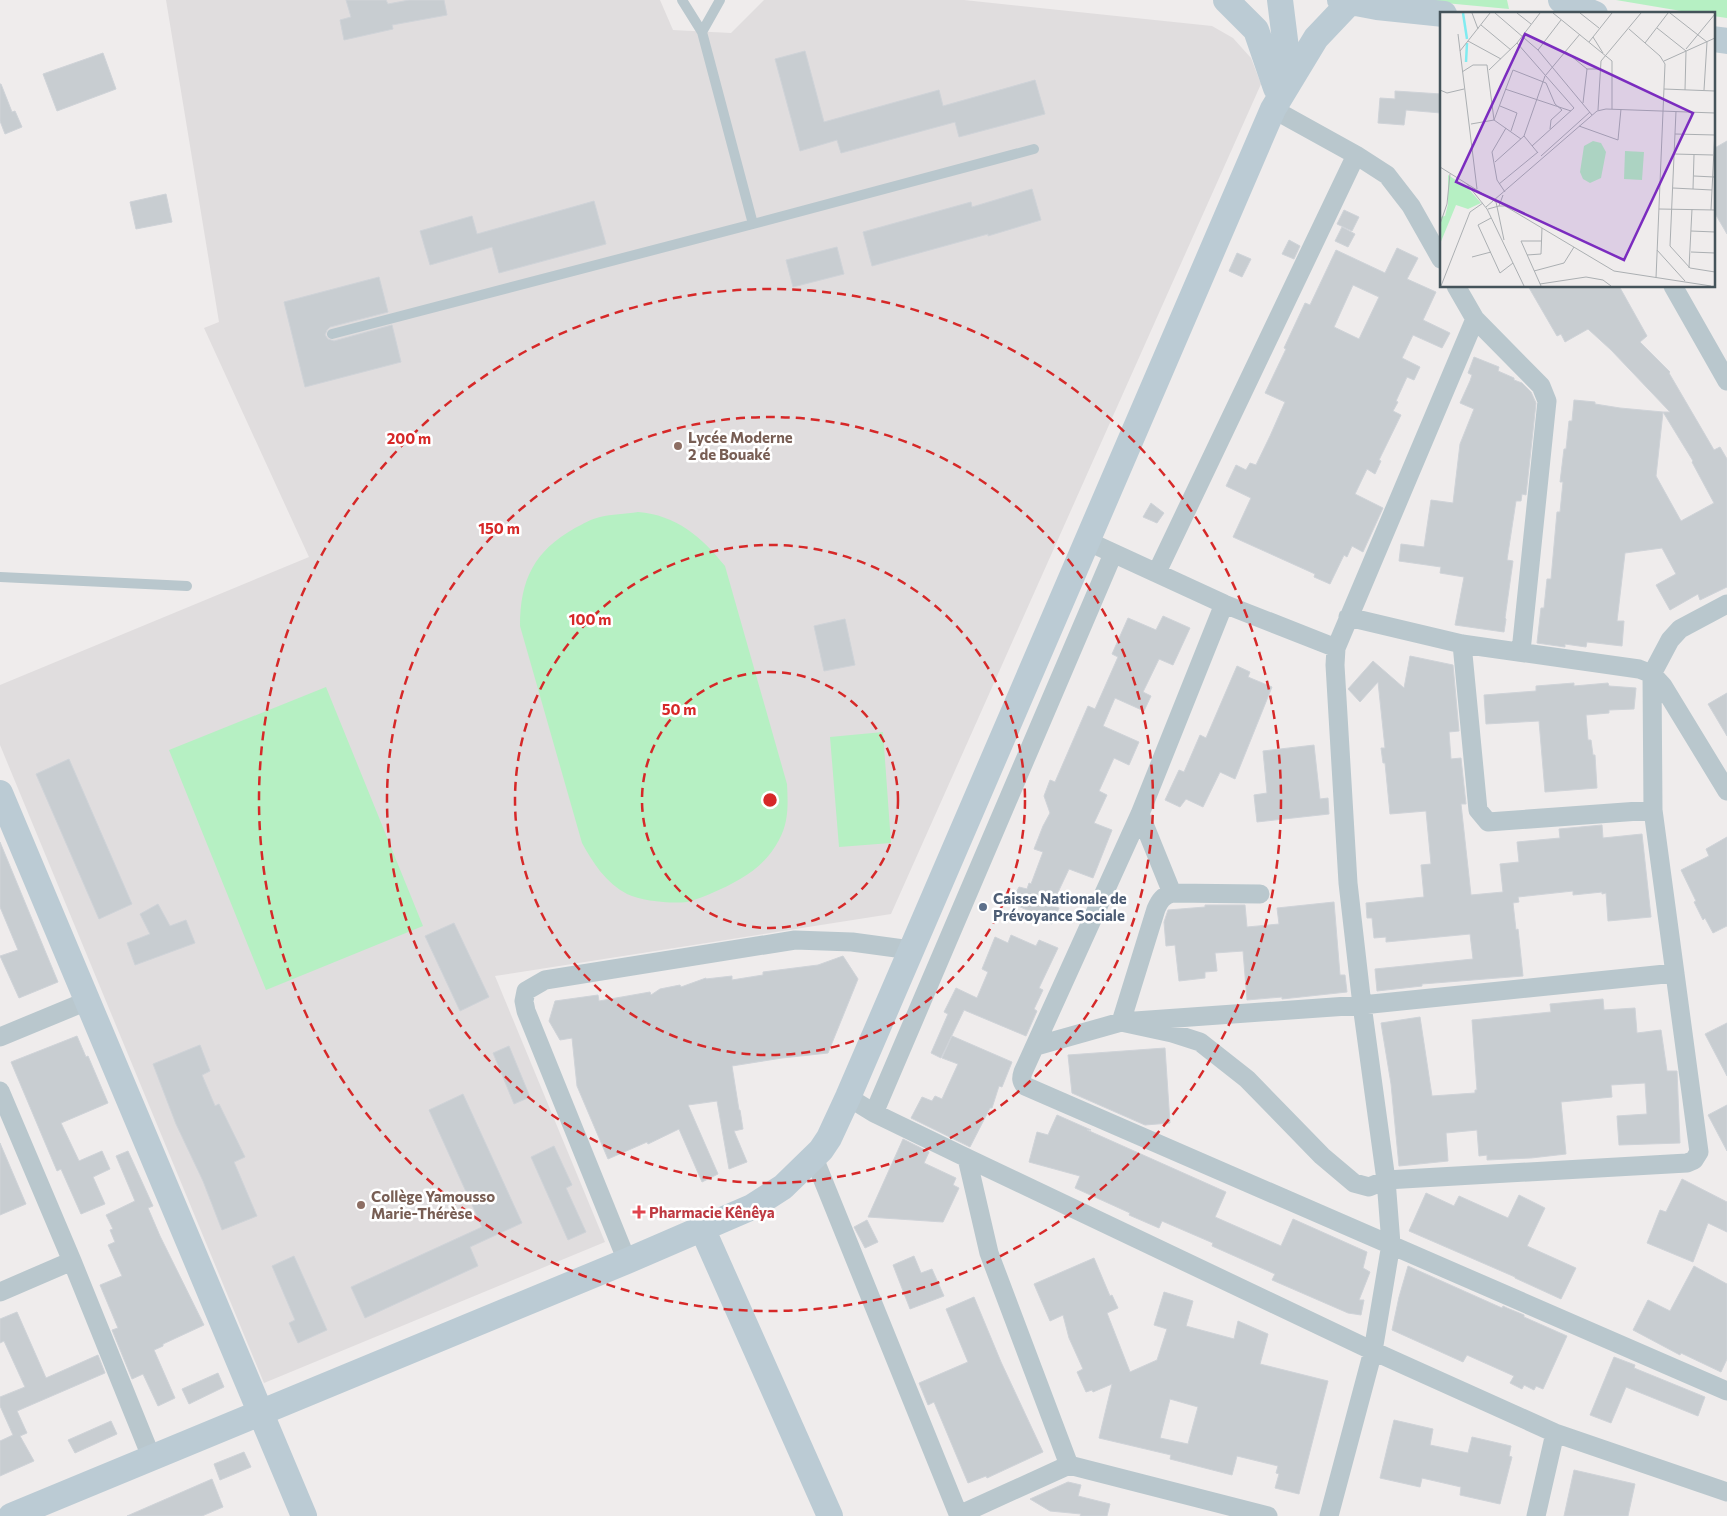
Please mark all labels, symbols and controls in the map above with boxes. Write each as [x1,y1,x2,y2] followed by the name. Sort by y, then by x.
[1440,12,1714,288] inset map
[688,428,793,463] place label: Lycée Moderne 2 de Bouaké
[387,429,431,447] text: 200 m
[672,440,684,452] marker: Lycée Moderne 2 de Bouaké
[478,519,520,537] text: 150 m
[569,610,611,628] text: 100 m
[662,700,696,718] text: 50 m
[761,791,779,809] centre of rings
[993,889,1127,924] place label: Caisse Nationale de Prévoyance Sociale
[977,901,989,913] marker: Caisse Nationale de Prévoyance Sociale
[371,1187,495,1222] place label: Collège Yamousso Marie-Thérèse
[355,1199,367,1211] marker: Collège Yamousso Marie-Thérèse
[649,1203,775,1221] place label: Pharmacie Kênêya
[633,1206,645,1218] marker: Pharmacie Kênêya

